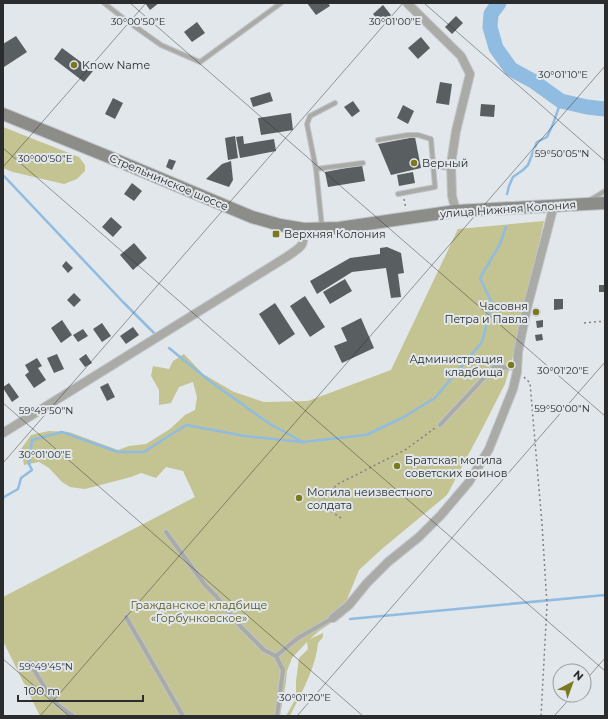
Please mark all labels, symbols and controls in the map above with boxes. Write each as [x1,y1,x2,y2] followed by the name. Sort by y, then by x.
[111,15,166,28] text: 30°00'50"E
[369,15,422,28] text: 30°01'00"E
[82,58,151,72] place label: Know Name
[69,60,79,70] marker: Know Name
[538,68,588,81] text: 30°01'10"E
[535,147,589,160] text: 59°50'05"N
[107,151,231,214] street label: Стрельнинское шоссе
[18,152,73,165] text: 30°00'50"E
[422,156,468,170] place label: Верный
[409,158,419,168] marker: Верный
[438,197,577,221] street label: улица Нижняя Колония
[284,227,386,241] place label: Верхняя Колония
[271,229,281,239] marker: Верхняя Колония
[444,299,528,326] place label: Часовня Петра и Павла
[531,307,541,317] marker: Часовня Петра и Павла
[409,352,503,379] place label: Администрация кладбища
[506,360,516,370] marker: Администрация кладбища
[537,364,589,377] text: 30°01'20"E
[534,402,590,415] text: 59°50'00"N
[19,404,73,417] text: 59°49'50"N
[19,448,72,461] text: 30°01'00"E
[405,453,507,480] place label: Братская могила советских воинов
[392,461,402,471] marker: Братская могила советских воинов
[307,485,432,512] place label: Могила неизвестного солдата
[294,493,304,503] marker: Могила неизвестного солдата
[131,598,268,625] park label: Гражданское кладбище «Горбунковское»
[19,660,73,673] text: 59°49'45"N
[552,663,592,703] north arrow
[571,667,587,684] text: N
[18,677,143,703] scale bar
[24,683,60,698] text: 100 m
[279,691,331,704] text: 30°01'20"E

